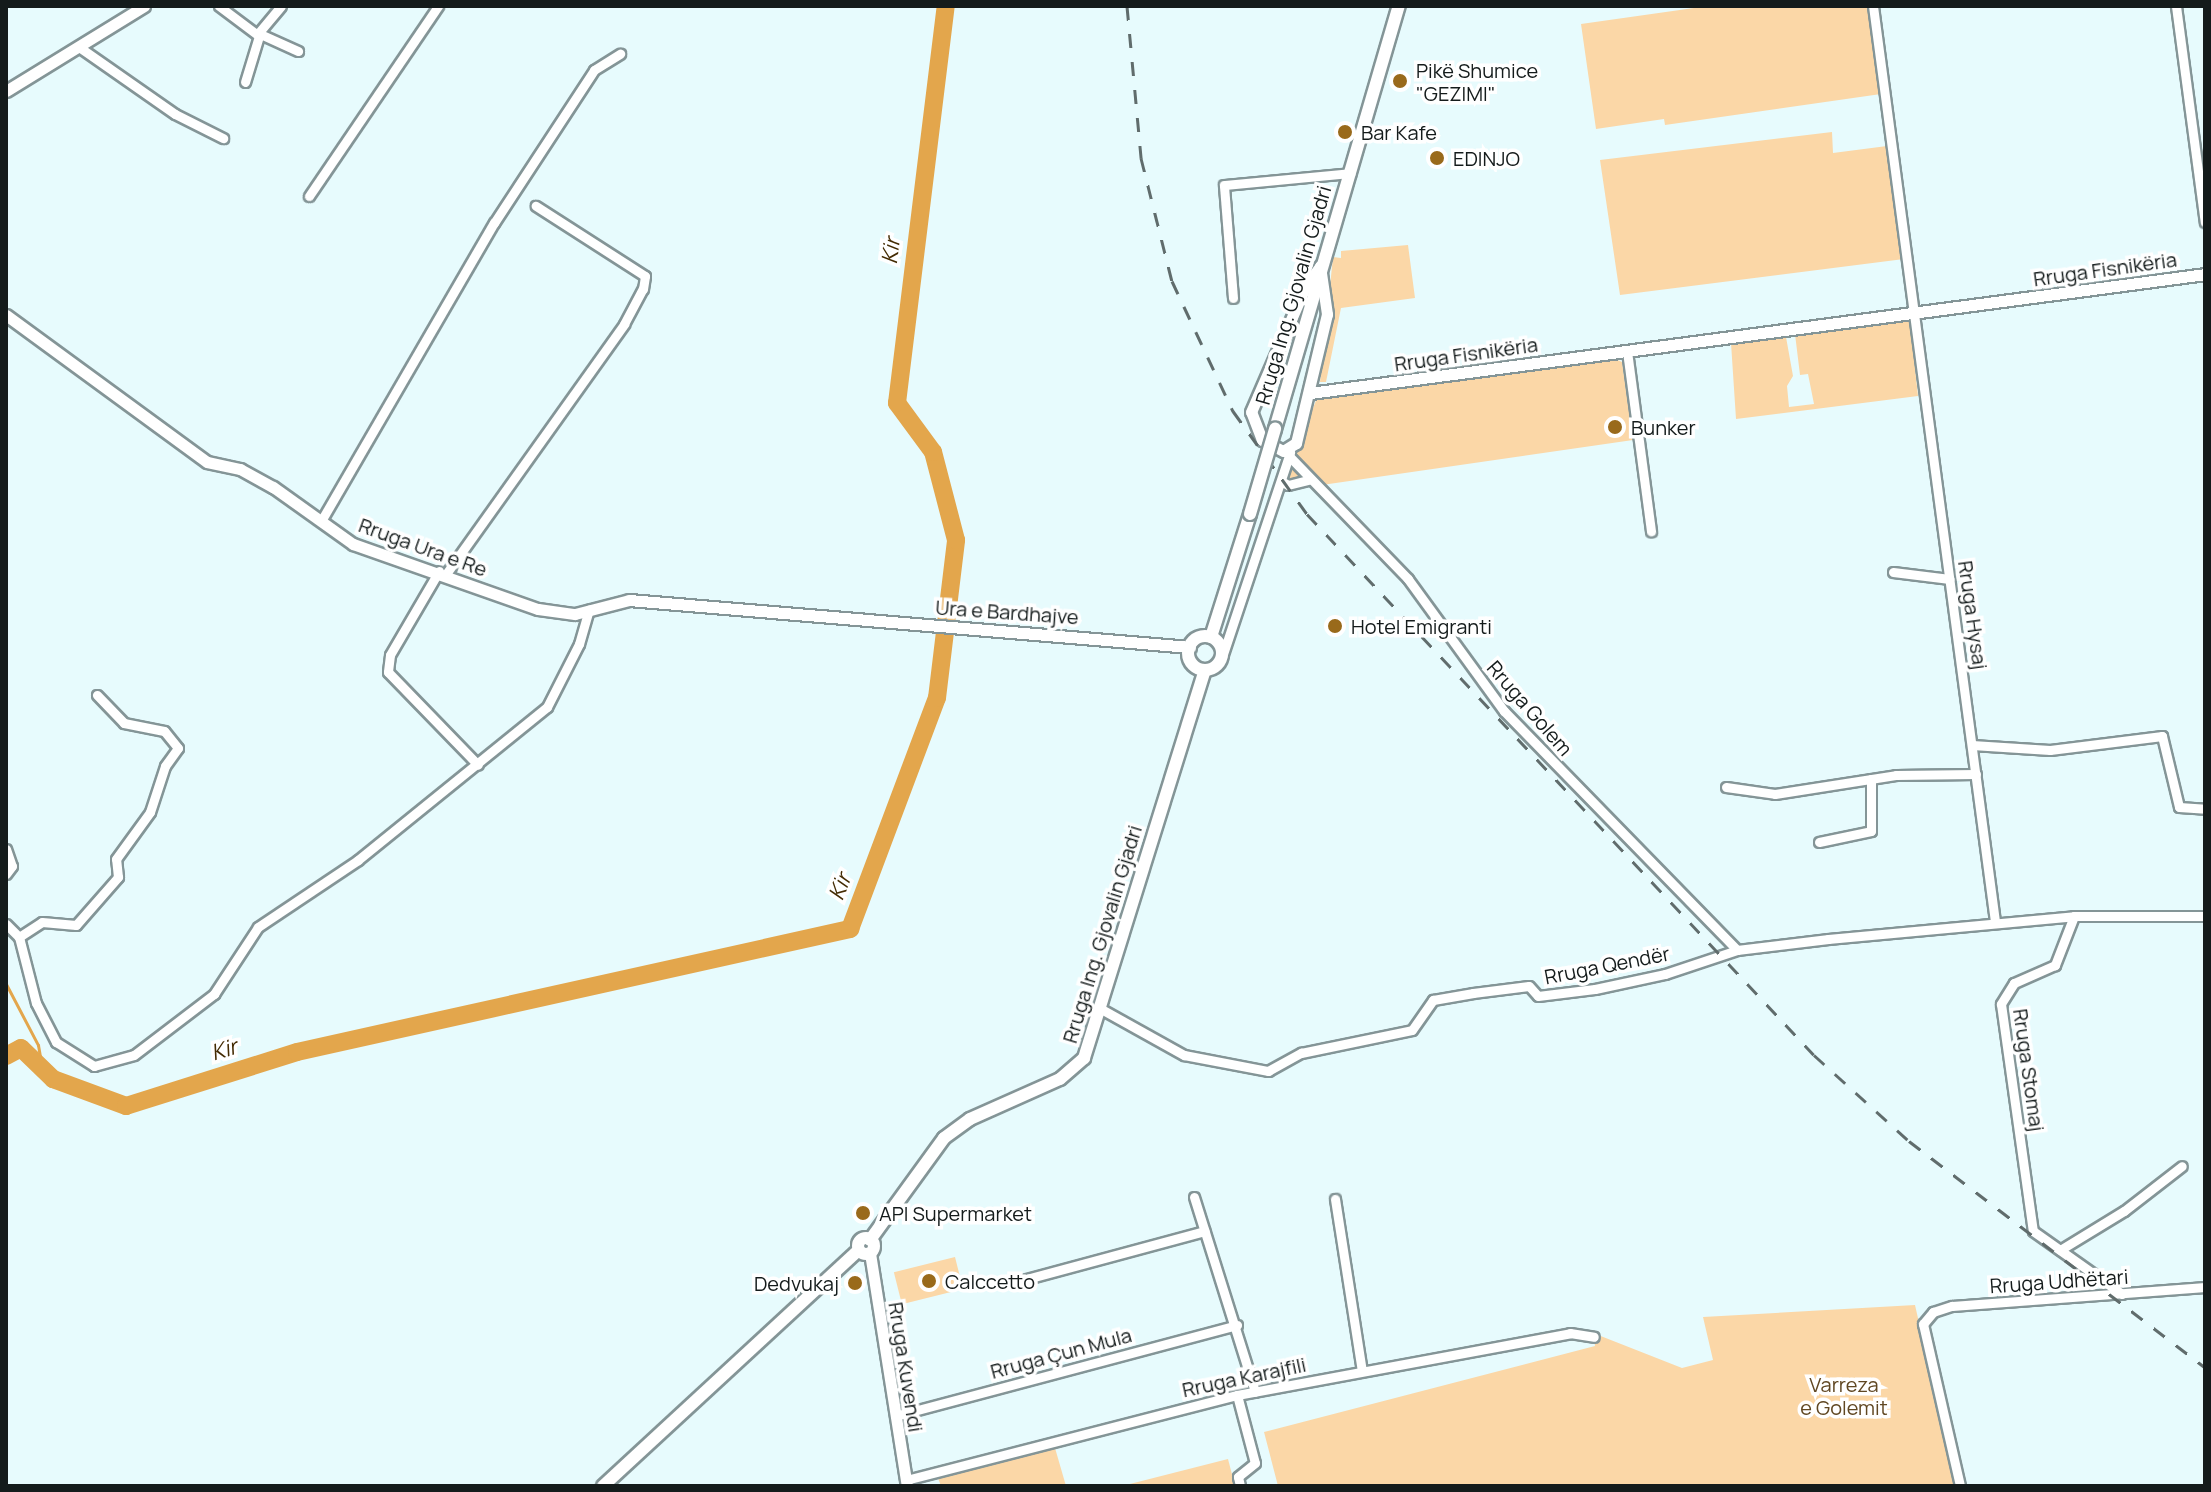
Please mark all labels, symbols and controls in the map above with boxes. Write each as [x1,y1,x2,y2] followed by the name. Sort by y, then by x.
[1416,58,1538,105] place label: Pikë Shumice "GEZIMI"
[1391,72,1409,90] marker: Pikë Shumice "GEZIMI"
[1361,120,1437,144] place label: Bar Kafe
[1336,123,1354,141] marker: Bar Kafe
[1453,146,1520,170] place label: EDINJO
[1428,149,1446,167] marker: EDINJO
[1250,183,1336,407] street label: Rruga Ing. Gjovalin Gjadri
[876,236,906,266] water label: Kir
[2032,247,2178,291] street label: Rruga Fisnikëria
[1393,332,1539,376] street label: Rruga Fisnikëria
[1631,415,1696,439] place label: Bunker
[1606,418,1624,436] marker: Bunker
[356,513,490,581] street label: Rruga Ura e Re
[1953,559,1993,671] street label: Rruga Hysaj
[935,595,1079,629] street label: Ura e Bardhajve
[1351,614,1492,638] place label: Hotel Emigranti
[1326,617,1344,635] marker: Hotel Emigranti
[1482,656,1578,760] street label: Rruga Golem
[1057,822,1147,1046] street label: Rruga Ing. Gjovalin Gjadri
[823,870,857,904] water label: Kir
[1542,941,1672,989] street label: Rruga Qendër
[2009,1007,2049,1133] street label: Rruga Stomaj
[208,1034,240,1066] water label: Kir
[879,1201,1032,1225] place label: API Supermarket
[854,1204,872,1222] marker: API Supermarket
[1989,1264,2129,1298] street label: Rruga Udhëtari
[945,1269,1035,1293] place label: Calccetto
[754,1271,839,1295] place label: Dedvukaj
[920,1272,938,1290] marker: Calccetto
[846,1274,864,1292] marker: Dedvukaj
[884,1300,928,1434] street label: Rruga Kuvendi
[988,1323,1134,1383] street label: Rruga Çun Mula
[1180,1352,1308,1402] street label: Rruga Karajfili
[1800,1373,1888,1420] park label: Varreza e Golemit

